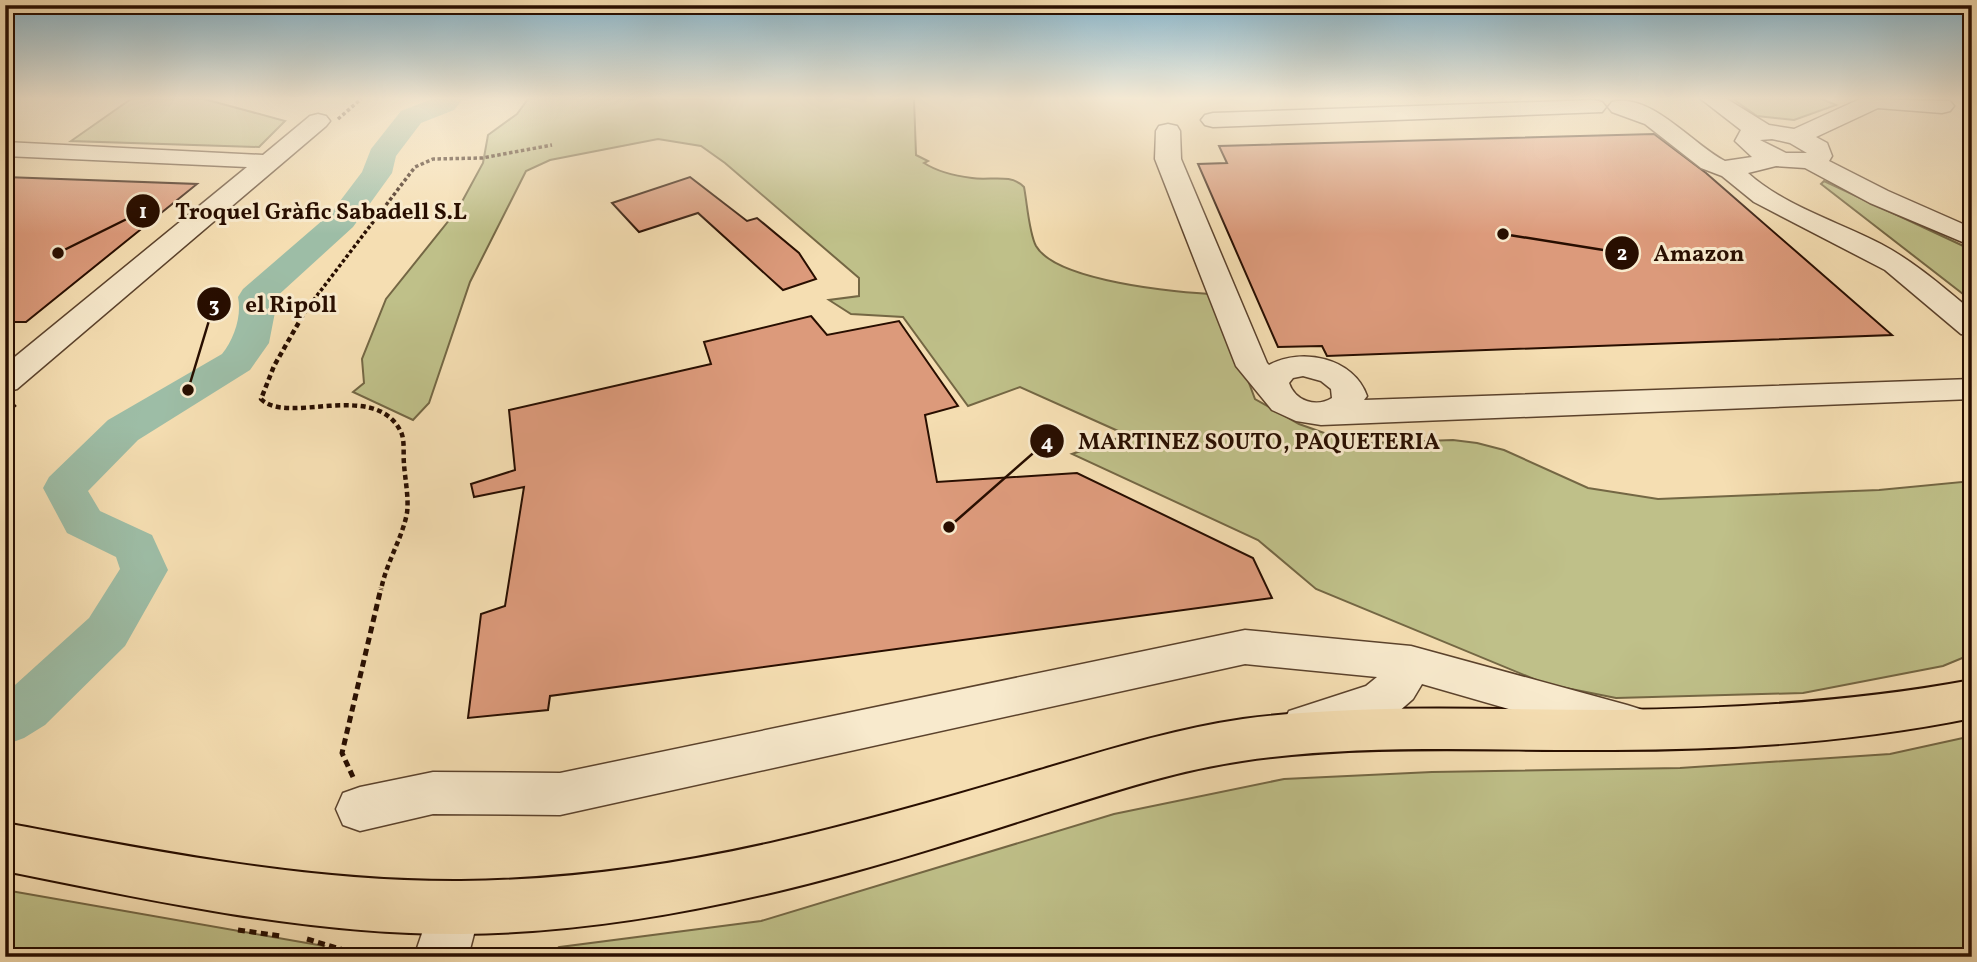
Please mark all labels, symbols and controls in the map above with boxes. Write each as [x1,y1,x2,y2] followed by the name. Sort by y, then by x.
[126,189,481,233] callout: Troquel Gràfic Sabadell S.L
[175,197,467,229] text: Troquel Gràfic Sabadell S.L
[139,198,147,227] text: 1
[1604,231,1758,275] callout: Amazon
[1654,239,1744,271] text: Amazon
[1617,240,1627,269] text: 2
[197,282,351,326] callout: el Ripoll
[245,290,337,322] text: el Ripoll
[209,292,219,321] text: 3
[1029,419,1454,463] callout: MARTINEZ SOUTO, PAQUETERIA
[1078,427,1440,459] text: MARTINEZ SOUTO, PAQUETERIA
[1041,429,1054,458] text: 4

